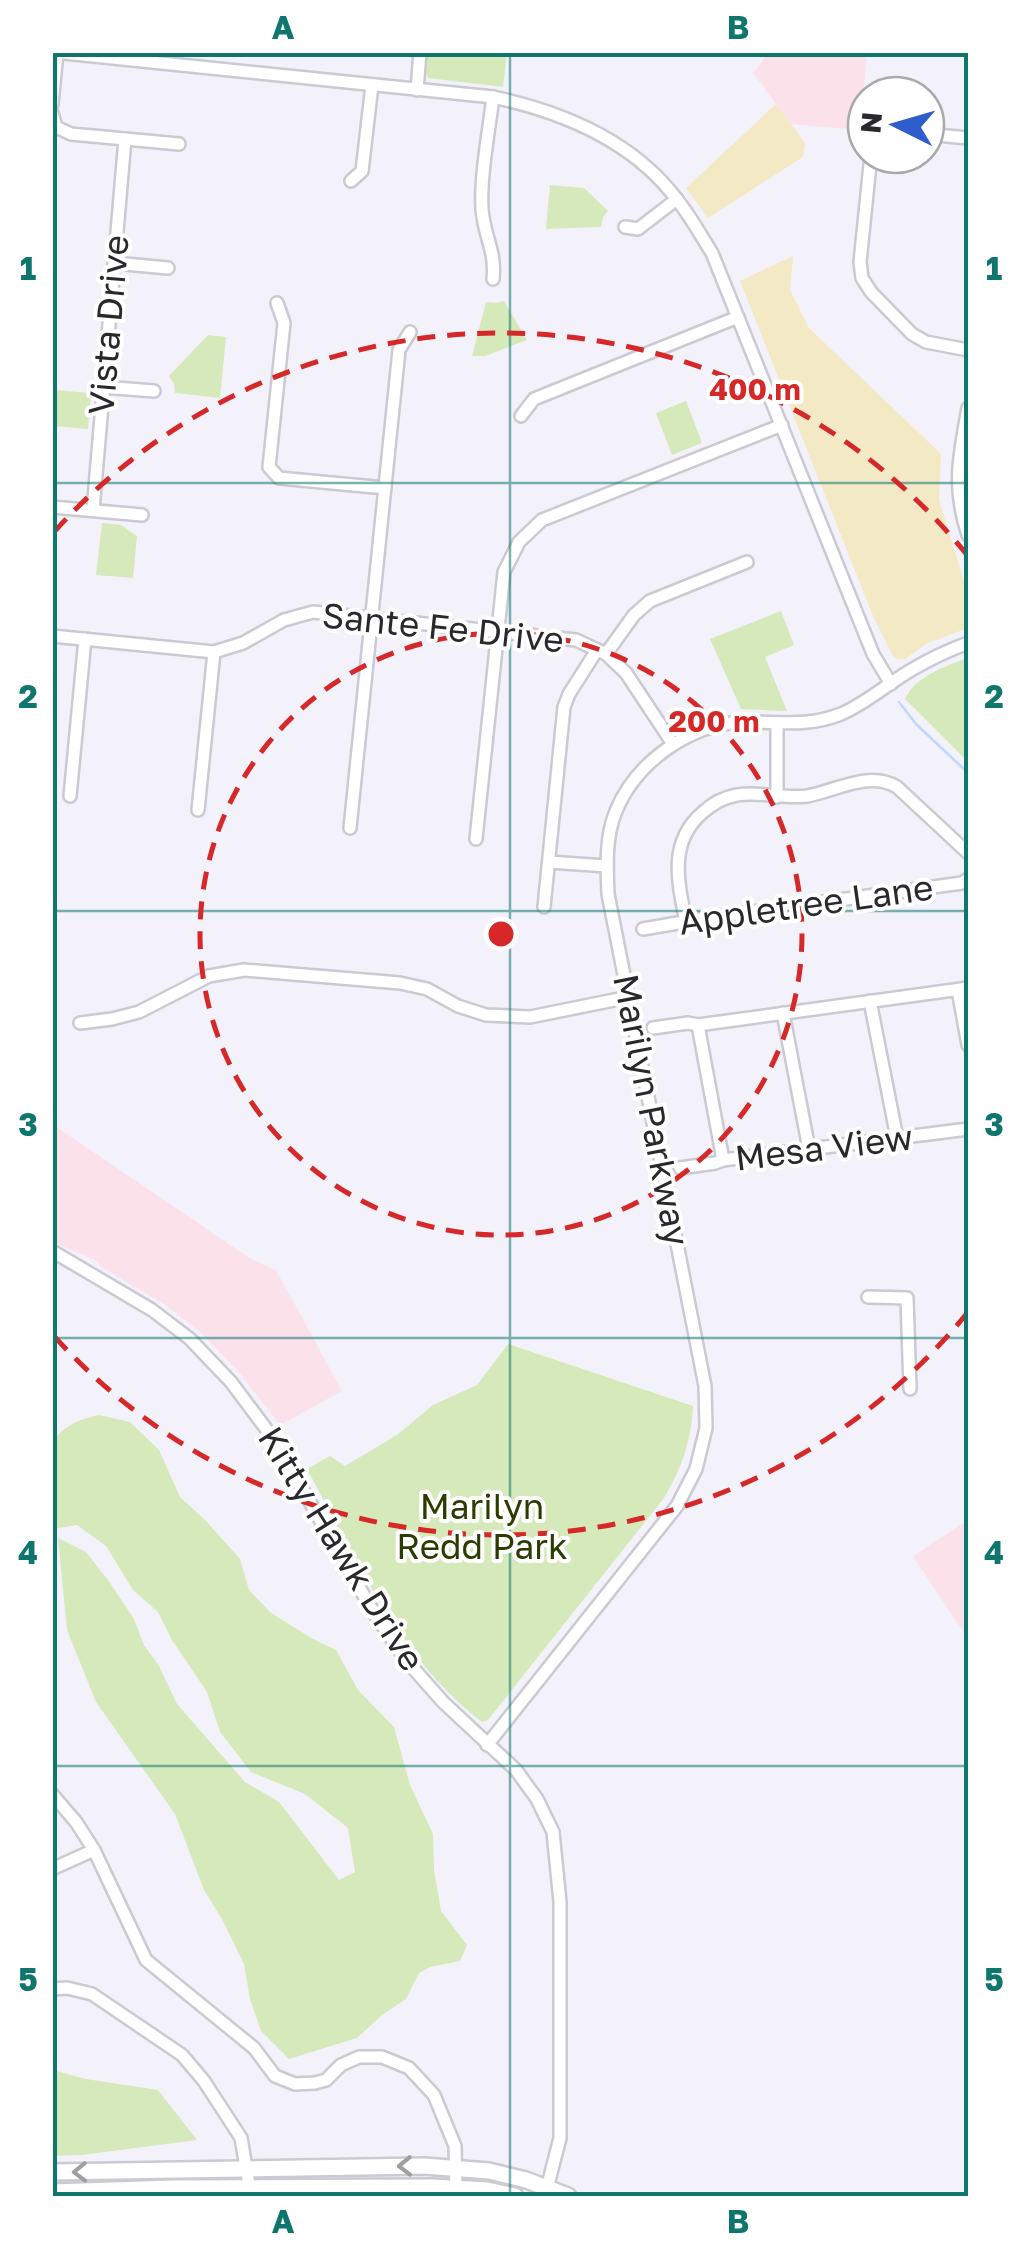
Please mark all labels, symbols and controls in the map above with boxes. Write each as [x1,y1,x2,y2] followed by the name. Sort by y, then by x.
[272,8,295,46] text: A
[727,8,749,46] text: B
[846,75,946,175] north arrow
[853,111,888,135] text: N
[79,233,137,417] street label: Vista Drive
[20,249,36,287] text: 1
[986,249,1002,287] text: 1
[709,371,801,407] text: 400 m
[320,593,566,661] street label: Sante Fe Drive
[18,677,38,715] text: 2
[984,677,1004,715] text: 2
[668,703,760,739] text: 200 m
[676,865,936,943] street label: Appletree Lane
[483,916,519,952] centre of rings
[605,970,699,1249] street label: Marilyn Parkway
[18,1105,38,1143] text: 3
[984,1105,1004,1143] text: 3
[733,1115,915,1179] street label: Mesa View
[250,1419,434,1678] street label: Kitty Hawk Drive
[396,1485,568,1567] park label: Marilyn Redd Park
[18,1533,38,1571] text: 4
[984,1533,1004,1571] text: 4
[18,1960,38,1998] text: 5
[984,1960,1004,1998] text: 5
[396,2155,412,2177] one-way arrow
[71,2161,87,2182] one-way arrow
[272,2202,295,2240] text: A
[727,2202,749,2240] text: B

